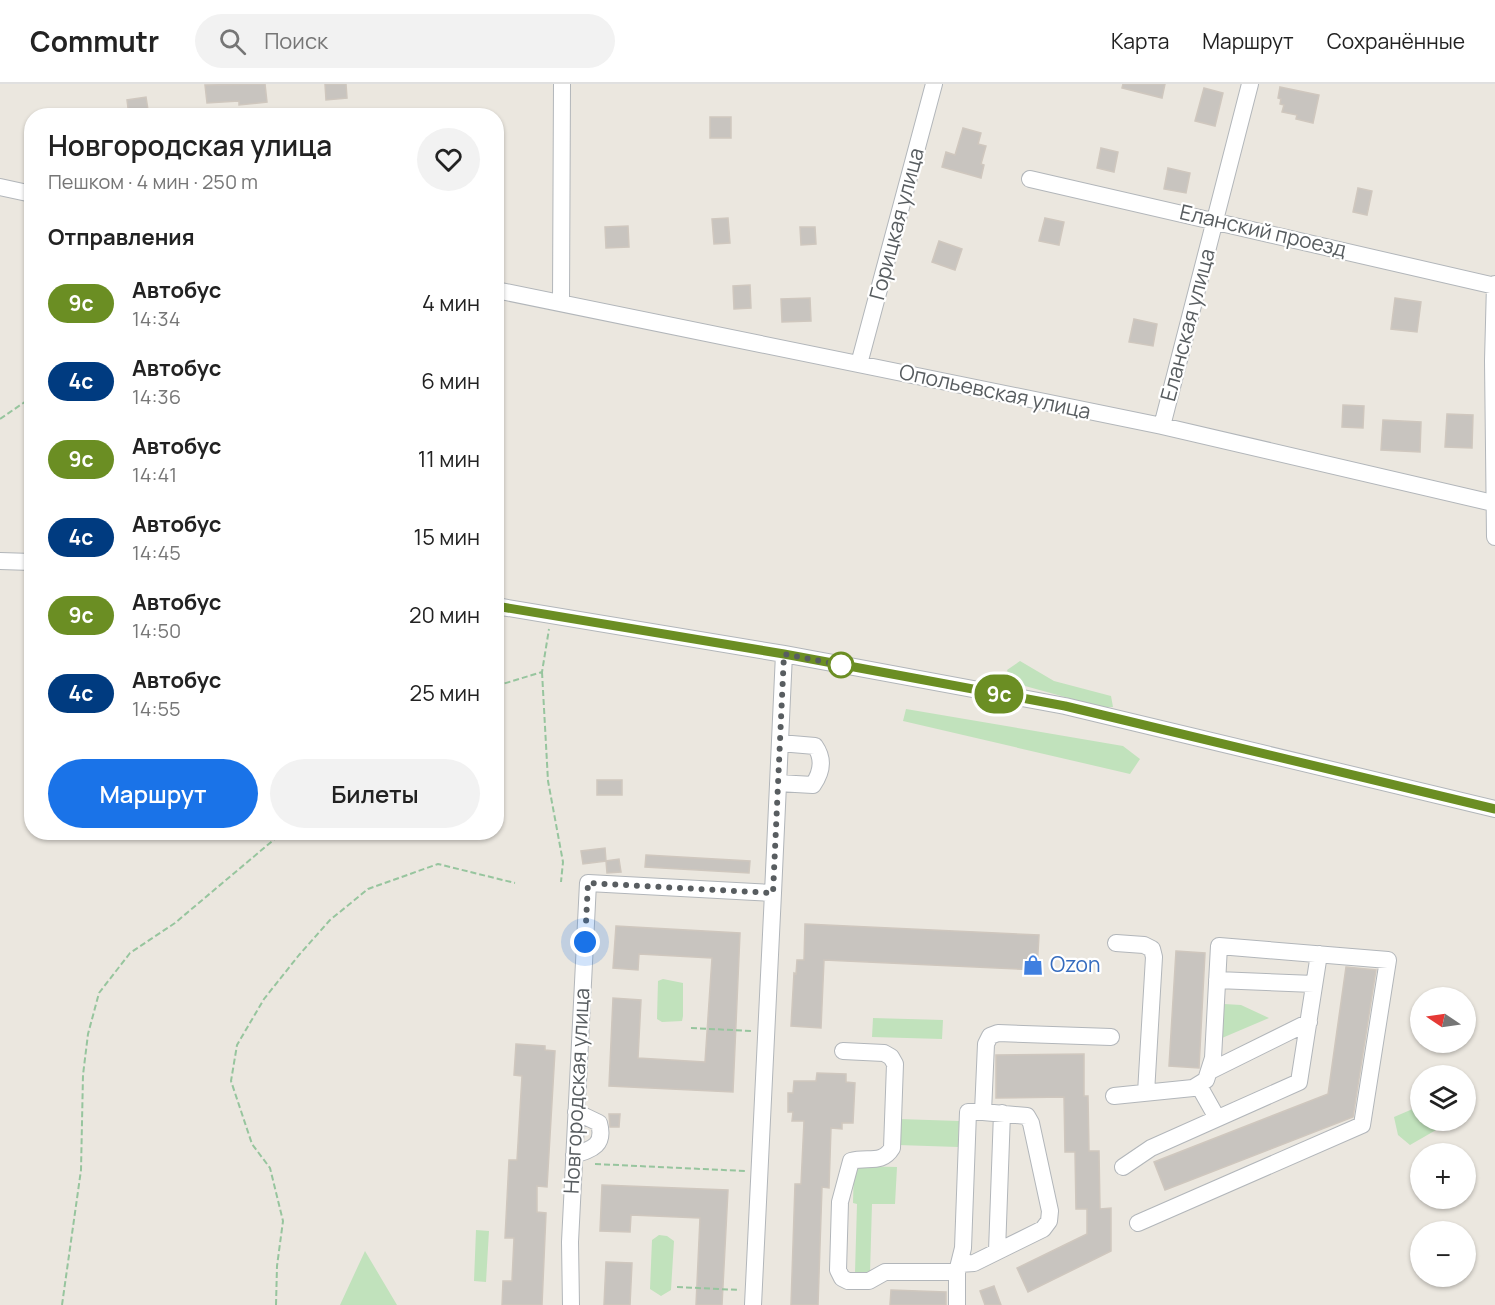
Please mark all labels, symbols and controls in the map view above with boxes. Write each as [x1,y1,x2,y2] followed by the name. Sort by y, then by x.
[195,14,615,68] search box
[30,22,159,60] text: Commutr
[216,25,249,58] icon: search
[264,26,328,56] text: Поиск
[1111,27,1169,55] text: Карта
[1202,27,1294,55] text: Маршрут
[1327,27,1465,55] text: Сохранённые
[48,126,332,164] text: Новгородская улица
[417,128,480,191] button: heart
[862,145,930,303] street label: Горицкая улица
[48,168,258,195] text: Пешком · 4 мин · 250 m
[1177,197,1349,263] street label: Еланский проезд
[48,222,195,252] text: Отправления
[1153,245,1221,404] street label: Еланская улица
[132,275,221,305] text: Автобус
[422,288,480,318] text: 4 мин
[68,289,94,317] text: 9с
[132,305,180,332] text: 14:34
[132,353,221,383] text: Автобус
[897,357,1094,425] street label: Опольевская улица
[421,366,480,396] text: 6 мин
[69,367,93,395] text: 4с
[132,383,181,410] text: 14:36
[132,431,221,461] text: Автобус
[418,444,480,474] text: 11 мин
[68,445,94,473] text: 9с
[132,461,177,488] text: 14:41
[132,509,221,539] text: Автобус
[414,522,480,552] text: 15 мин
[69,523,93,551] text: 4с
[132,539,181,566] text: 14:45
[132,587,221,617] text: Автобус
[409,600,480,630] text: 20 мин
[68,601,94,629] text: 9с
[132,617,181,644] text: 14:50
[828,652,854,678] unlabelled marker
[132,665,221,695] text: Автобус
[972,674,1026,714] line badge: 9с
[410,678,480,708] text: 25 мин
[69,679,93,707] text: 4с
[986,680,1012,708] text: 9с
[132,695,181,722] text: 14:55
[48,759,258,828] button: Маршрут
[270,759,480,828] button: Билеты
[570,927,600,957] your location
[1050,950,1100,978] place label: Ozon
[1021,953,1045,977] shop icon: Ozon
[557,987,595,1195] street label: Новгородская улица
[1410,987,1476,1053] north arrow
[1410,987,1476,1287] map controls
[1410,1065,1476,1131] button: layers
[1410,1143,1476,1209] button: +
[1410,1221,1476,1287] button: −

